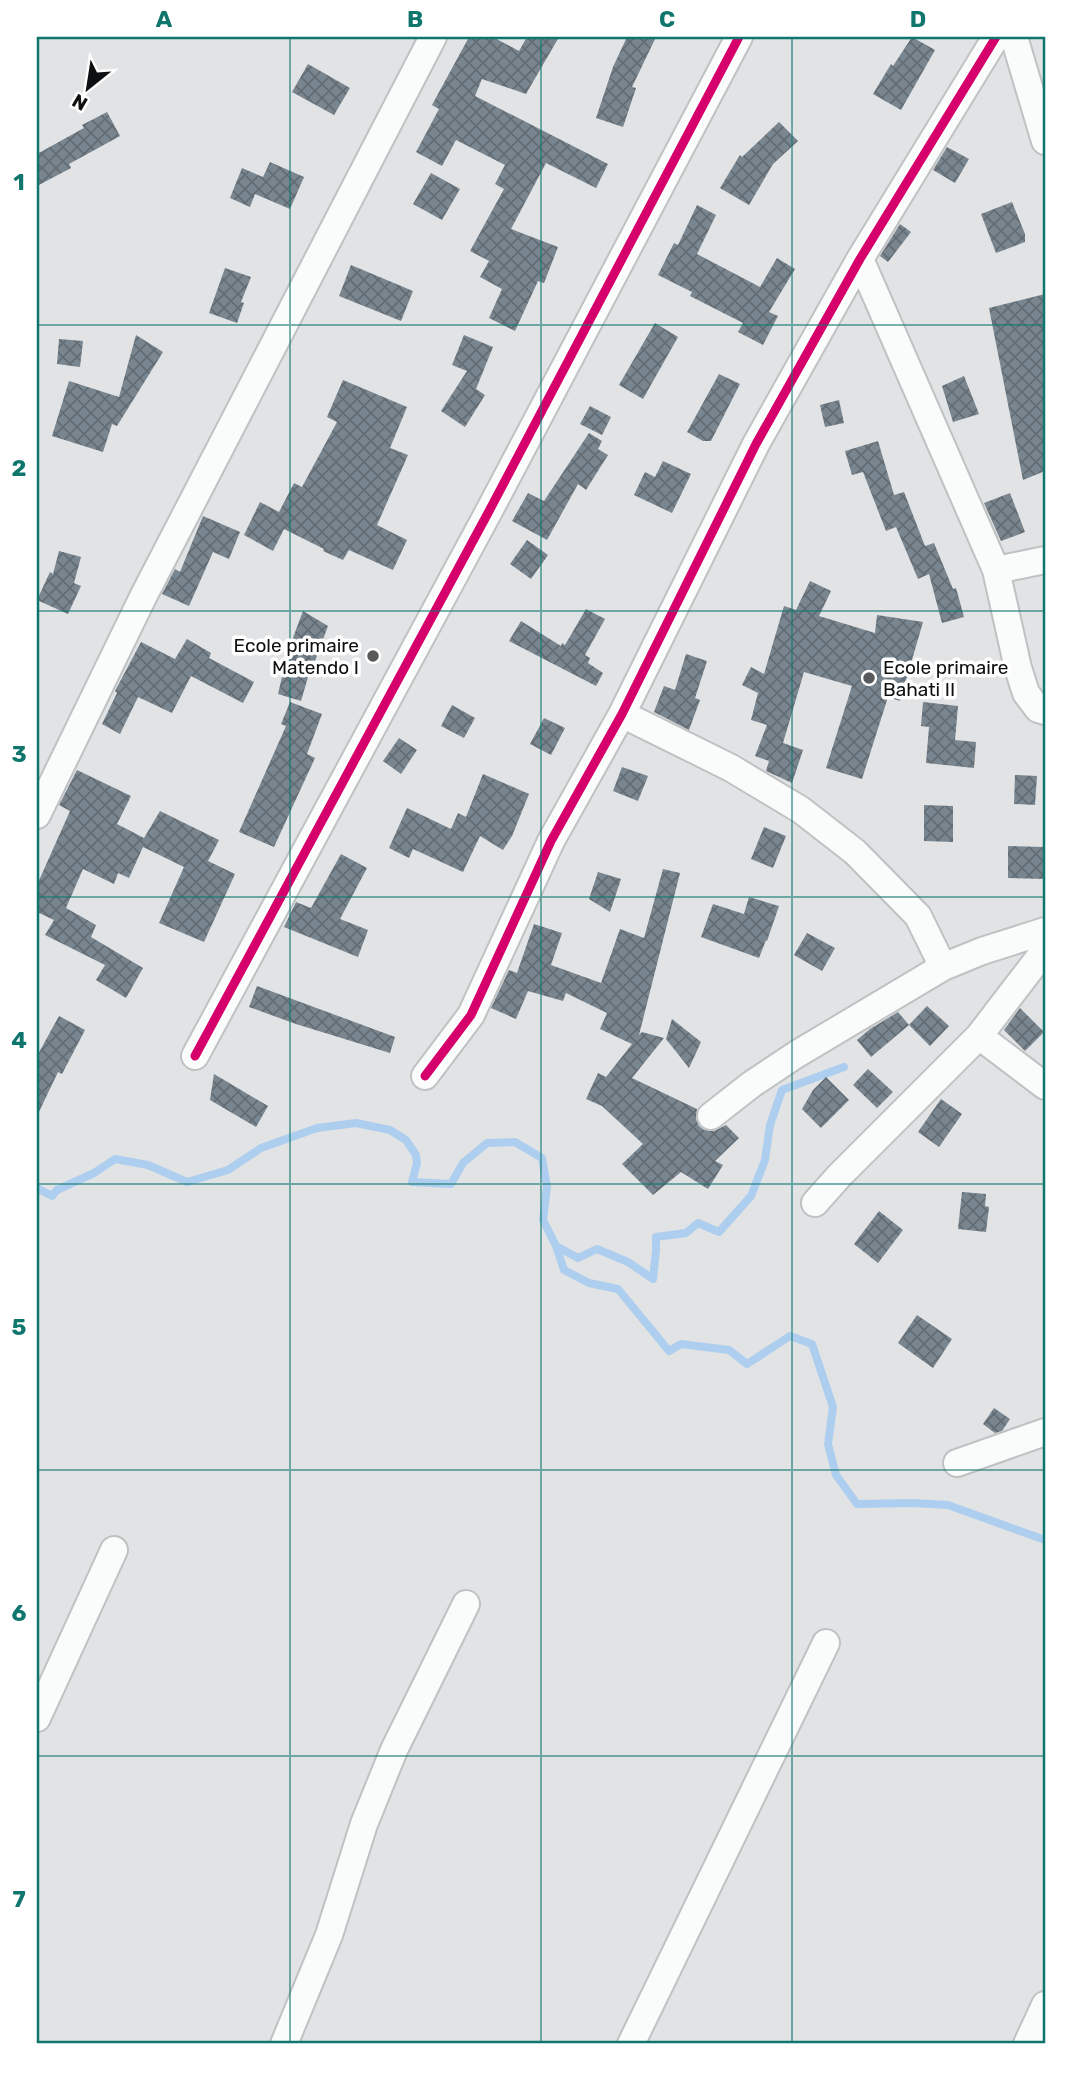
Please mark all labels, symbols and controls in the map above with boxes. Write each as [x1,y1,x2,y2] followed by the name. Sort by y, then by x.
[156,5,173,33] text: A
[407,5,423,33] text: B
[659,5,675,33] text: C
[910,5,926,33] text: D
[52,52,122,122] north arrow
[68,89,91,116] text: N
[13,168,25,196] text: 1
[12,454,26,482] text: 2
[233,634,359,679] place label: Ecole primaire Matendo I
[365,648,381,664] marker: Ecole primaire Matendo I
[883,656,1009,701] place label: Ecole primaire Bahati II
[861,670,877,686] marker: Ecole primaire Bahati II
[11,740,27,768] text: 3
[11,1026,27,1054] text: 4
[12,1313,27,1341] text: 5
[12,1599,27,1627] text: 6
[12,1885,26,1913] text: 7

